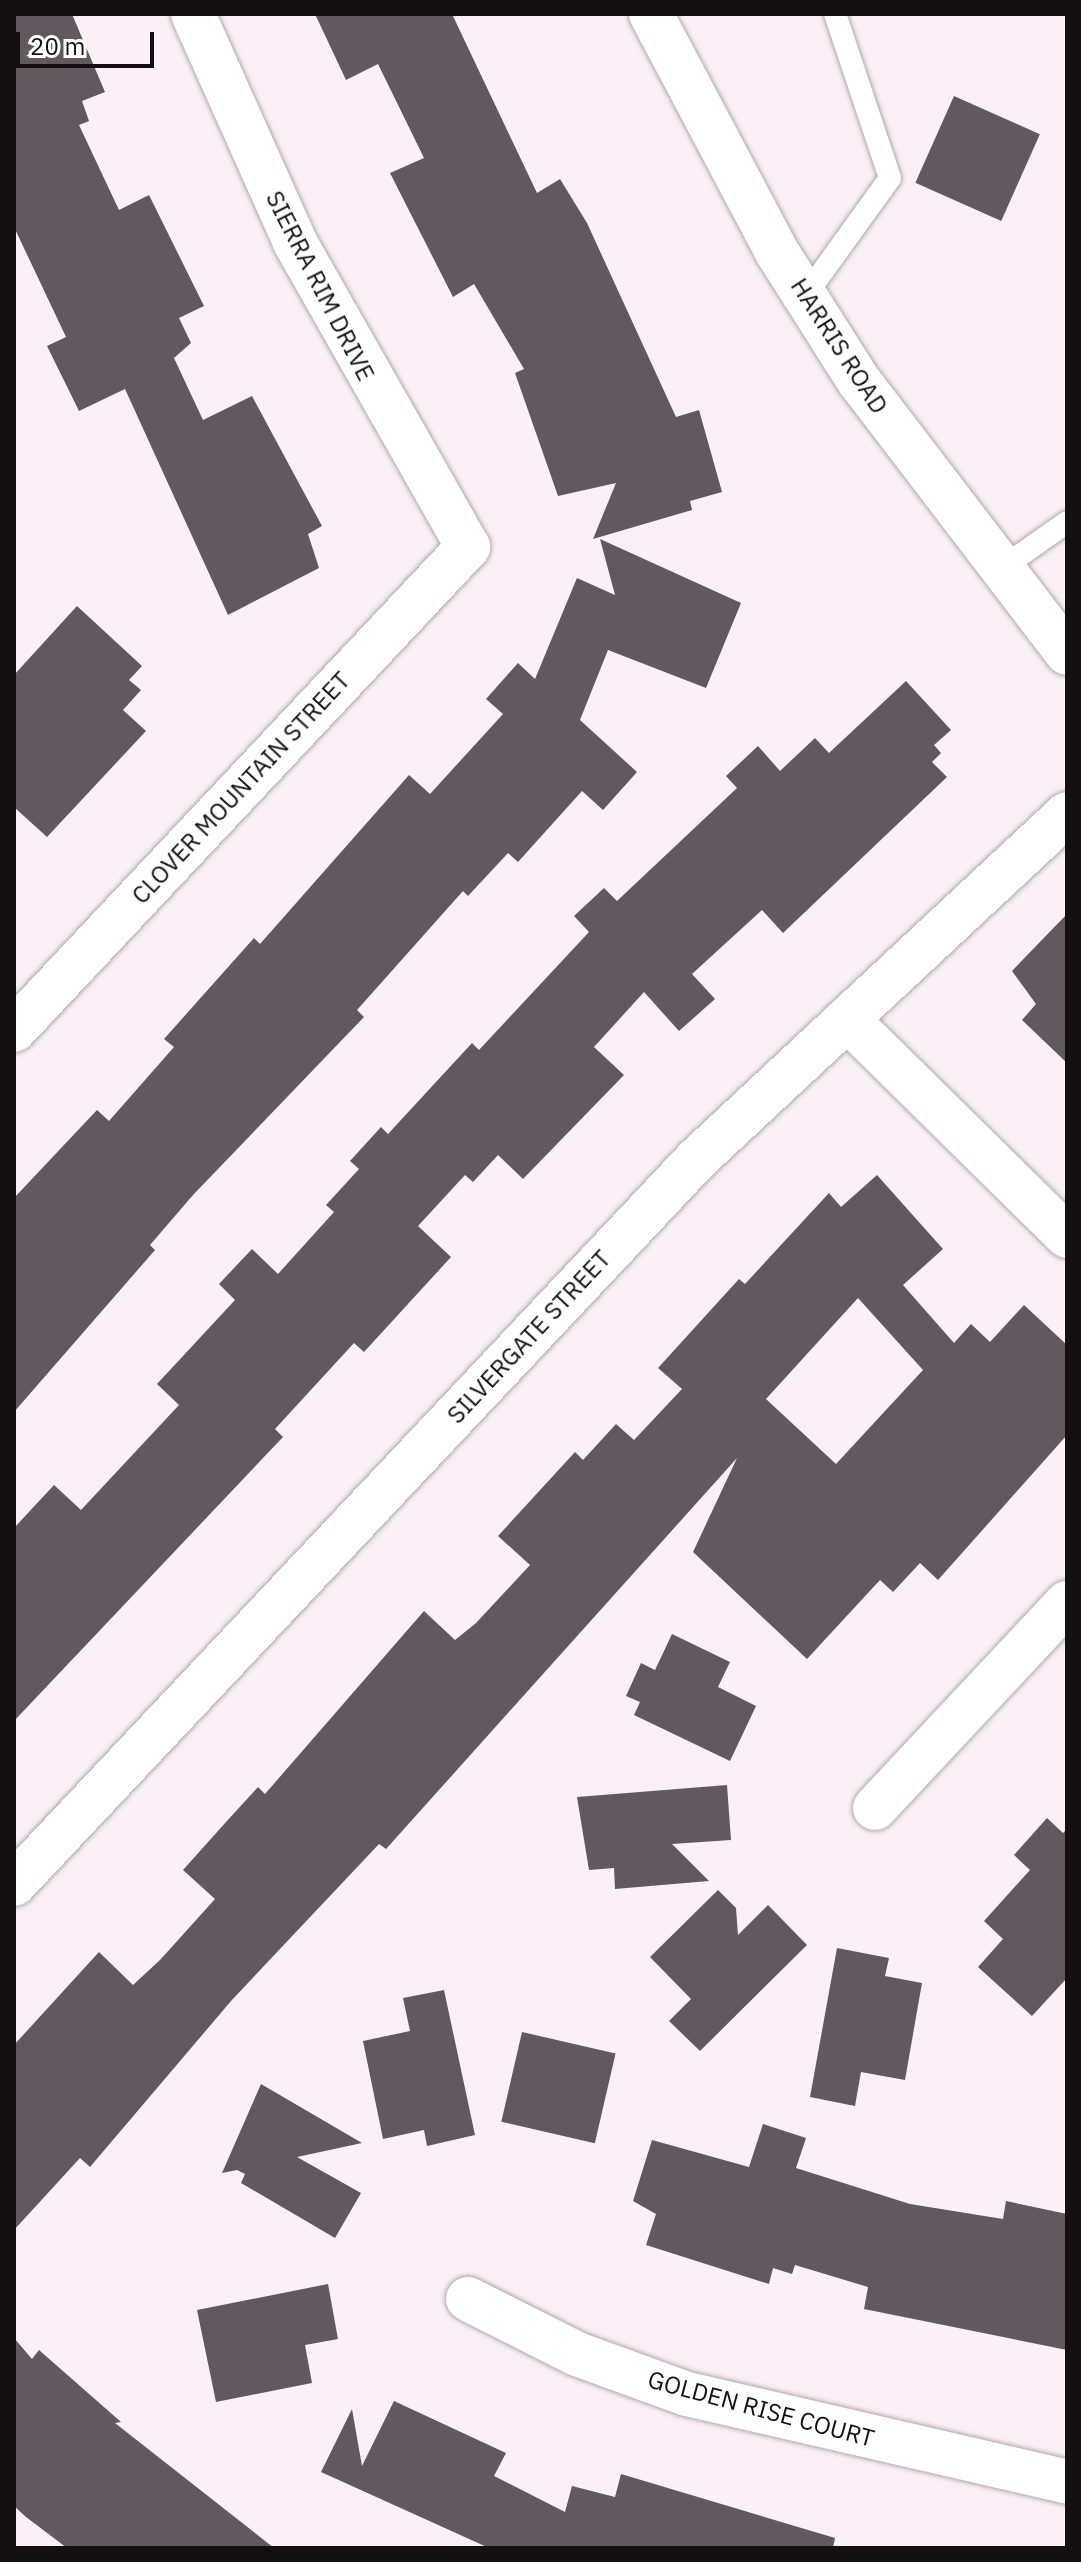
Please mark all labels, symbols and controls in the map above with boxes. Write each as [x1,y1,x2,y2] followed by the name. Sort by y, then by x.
[20,16,158,66] scale bar
[30,30,85,62] text: 20 m
[260,186,380,386] street label: SIERRA RIM DRIVE
[785,273,893,419] street label: HARRIS ROAD
[126,666,356,910] street label: CLOVER MOUNTAIN STREET
[441,1244,617,1430] street label: SILVERGATE STREET
[645,2365,877,2453] street label: GOLDEN RISE COURT

